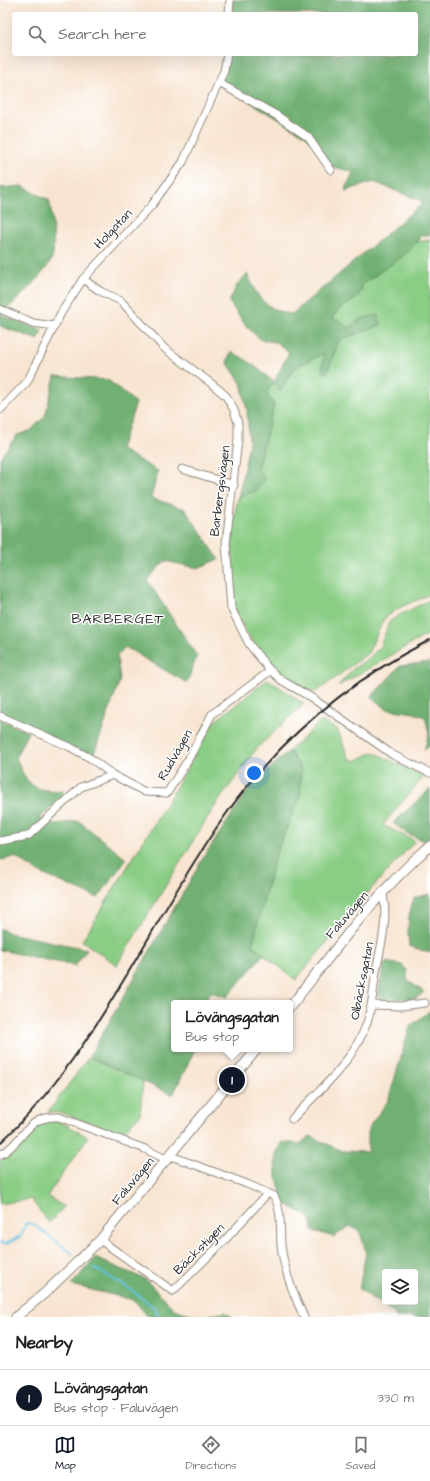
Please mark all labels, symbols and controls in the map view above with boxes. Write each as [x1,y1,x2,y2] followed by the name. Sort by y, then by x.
[12,12,418,56] search box
[26,23,48,45] icon: search
[58,24,147,45] text: Search here
[90,205,137,254] street label: Holgatan
[206,444,236,538] street label: Barbergsvägen
[72,609,164,629] district label: BARBERGET
[153,726,198,784] street label: Rudvägen
[244,763,264,783] your location
[321,887,374,943] street label: Faluvägen
[346,940,379,1022] street label: Olbäcksgatan
[171,1000,293,1052] popup
[185,1007,279,1028] text: Lövängsgatan
[185,1028,239,1046] text: Bus stop
[219,1065,245,1095] pin: 1
[108,1153,160,1210] street label: Faluvägen
[169,1219,230,1279] street label: Bäckstigen
[382,1269,418,1305] map controls
[382,1269,418,1305] button: layers
[16,1331,73,1355] text: Nearby
[54,1378,148,1399] text: Lövängsgatan
[28,1389,30,1407] text: 1
[377,1389,414,1407] text: 330 m
[54,1399,178,1417] text: Bus stop · Faluvägen
[54,1434,76,1473] tab: Map
[185,1434,237,1473] tab: Directions
[346,1434,376,1473] tab: Saved

